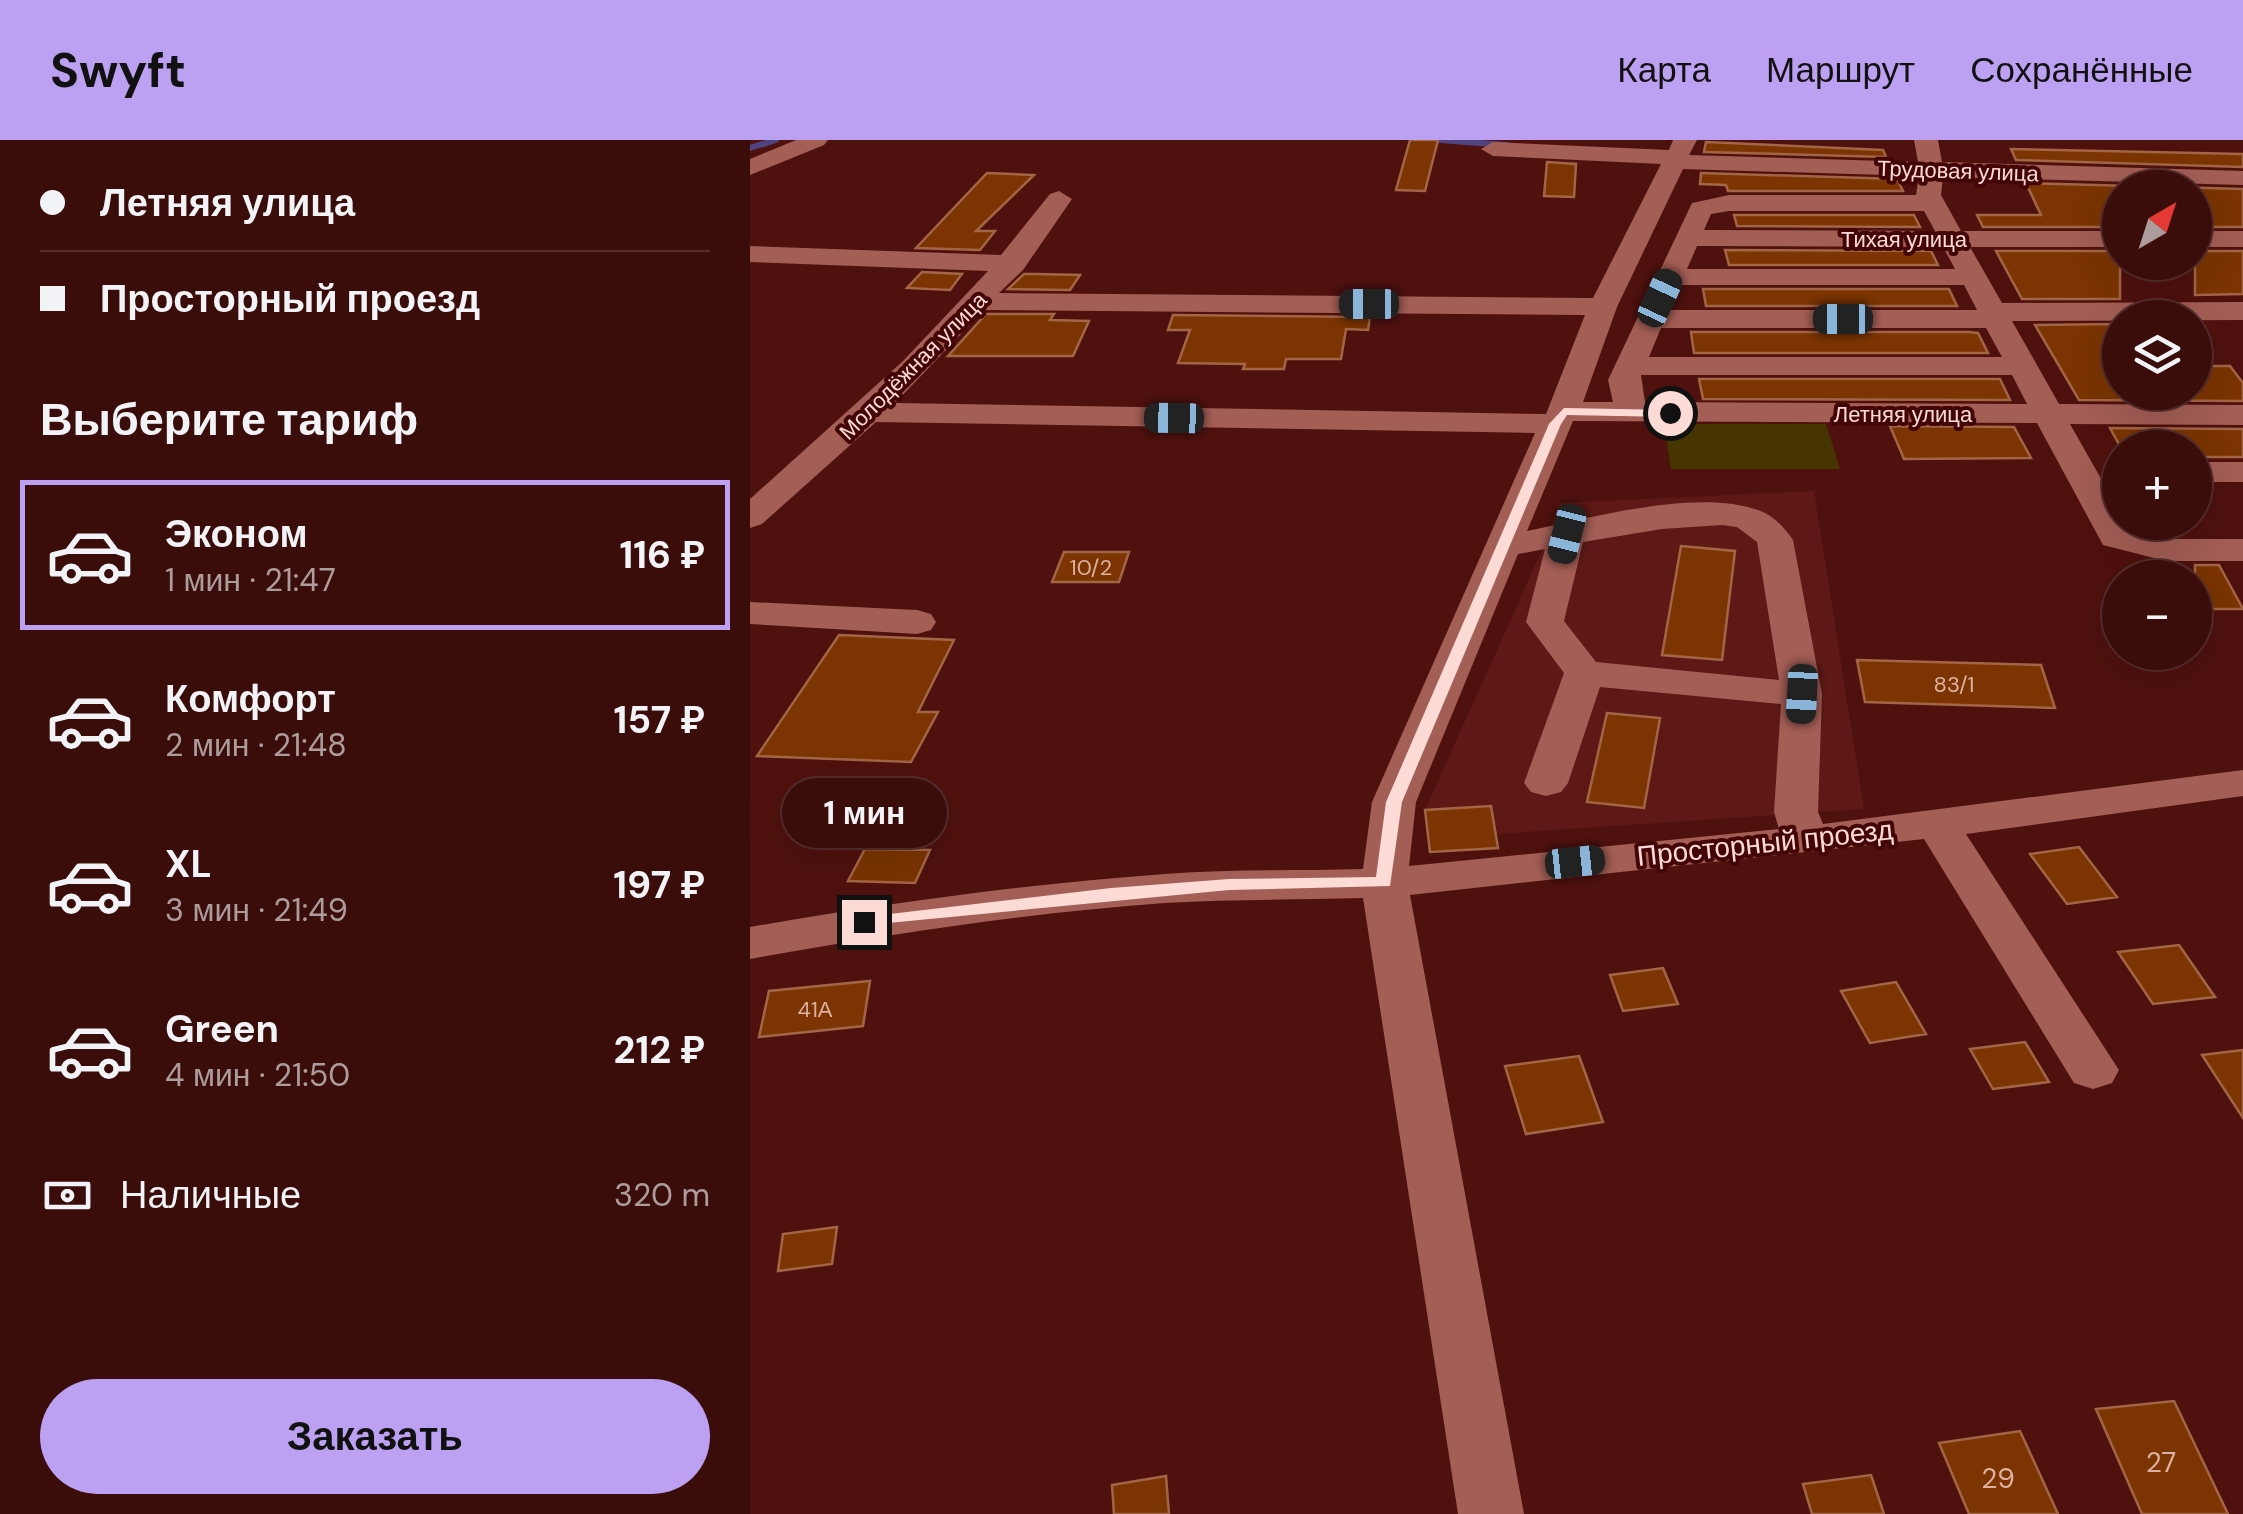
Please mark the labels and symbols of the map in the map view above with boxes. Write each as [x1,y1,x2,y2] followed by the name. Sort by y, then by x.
[1877,154,2040,188] street label: Трудовая улица
[2102,170,2212,280] north arrow
[1841,225,1968,254] street label: Тихая улица
[1634,264,1686,332] car
[833,285,994,446] street label: Молодёжная улица
[1339,289,1399,319] car
[1813,304,1873,334] car
[1648,391,1693,436] route start
[1834,400,1973,429] street label: Летняя улица
[1144,402,1204,434] car
[1545,501,1589,567] car
[1070,553,1112,582] house number: 10/2
[1785,663,1819,725] car
[1934,670,1974,699] house number: 83/1
[782,777,946,847] callout: 1 мин
[1635,811,1895,875] street label: Просторный проезд
[1544,844,1606,880] car
[842,900,887,945] route end
[798,995,833,1024] house number: 41А
[2146,1444,2176,1481] house number: 27
[1981,1460,2015,1497] house number: 29

